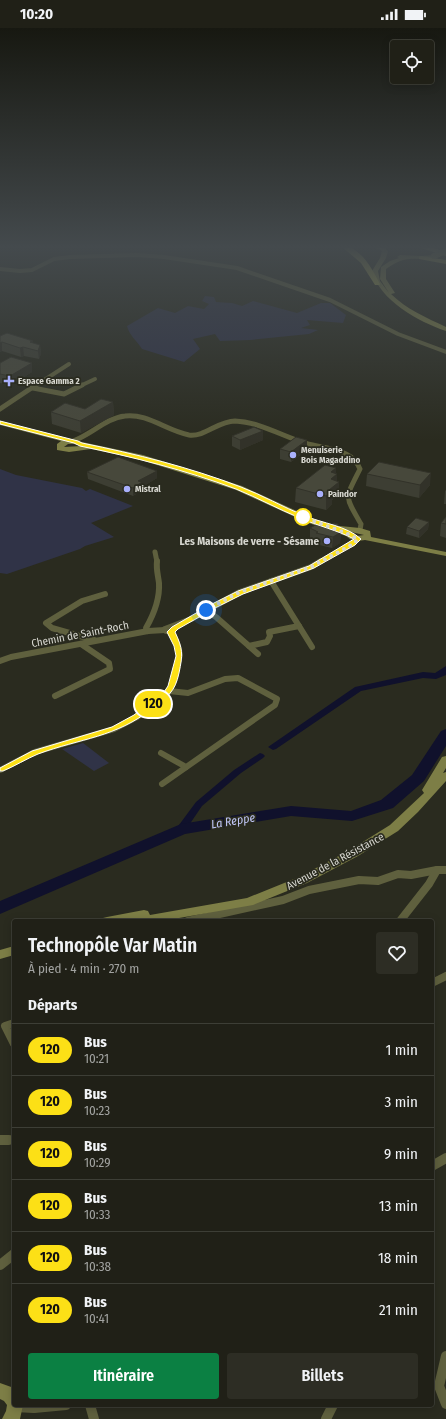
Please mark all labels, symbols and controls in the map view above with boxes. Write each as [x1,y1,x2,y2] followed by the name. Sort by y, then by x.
[20,5,53,23] text: 10:20
[390,40,434,84] map controls
[390,40,434,84] button: locate
[3,375,15,387] marker: Espace Gamma 2
[18,376,80,386] place label: Espace Gamma 2
[301,445,360,465] place label: Menuiserie Bois Magaddino
[288,450,298,460] marker: Menuiserie Bois Magaddino
[122,484,132,494] marker: Mistral
[135,484,161,494] place label: Mistral
[315,489,325,499] marker: Paindor
[328,489,358,499] place label: Paindor
[294,508,312,526] unlabelled marker
[180,535,319,548] place label: Les Maisons de verre - Sésame
[322,536,332,546] marker: Les Maisons de verre - Sésame
[196,600,216,620] your location
[30,619,130,650] street label: Chemin de Saint-Roch
[130,691,176,717] line badge: 120
[143,695,163,712] text: 120
[210,811,256,831] water label: La Reppe
[284,830,386,893] street label: Avenue de la Résistance
[376,932,418,974] button: heart
[28,934,197,957] text: Technopôle Var Matin
[28,961,139,976] text: À pied · 4 min · 270 m
[28,996,77,1014] text: Départs
[84,1033,107,1051] text: Bus
[40,1041,60,1058] text: 120
[385,1041,418,1059] text: 1 min
[84,1051,109,1066] text: 10:21
[84,1085,107,1103] text: Bus
[40,1093,60,1110] text: 120
[384,1093,418,1111] text: 3 min
[84,1103,110,1118] text: 10:23
[84,1137,107,1155] text: Bus
[40,1145,60,1162] text: 120
[384,1145,418,1163] text: 9 min
[84,1155,111,1170] text: 10:29
[84,1189,107,1207] text: Bus
[40,1197,60,1214] text: 120
[379,1197,418,1215] text: 13 min
[84,1207,110,1222] text: 10:33
[84,1241,107,1259] text: Bus
[40,1249,60,1266] text: 120
[378,1249,418,1267] text: 18 min
[84,1259,111,1274] text: 10:38
[84,1293,107,1311] text: Bus
[40,1301,60,1318] text: 120
[379,1301,418,1319] text: 21 min
[84,1311,109,1326] text: 10:41
[28,1353,219,1399] button: Itinéraire
[227,1353,418,1399] button: Billets

